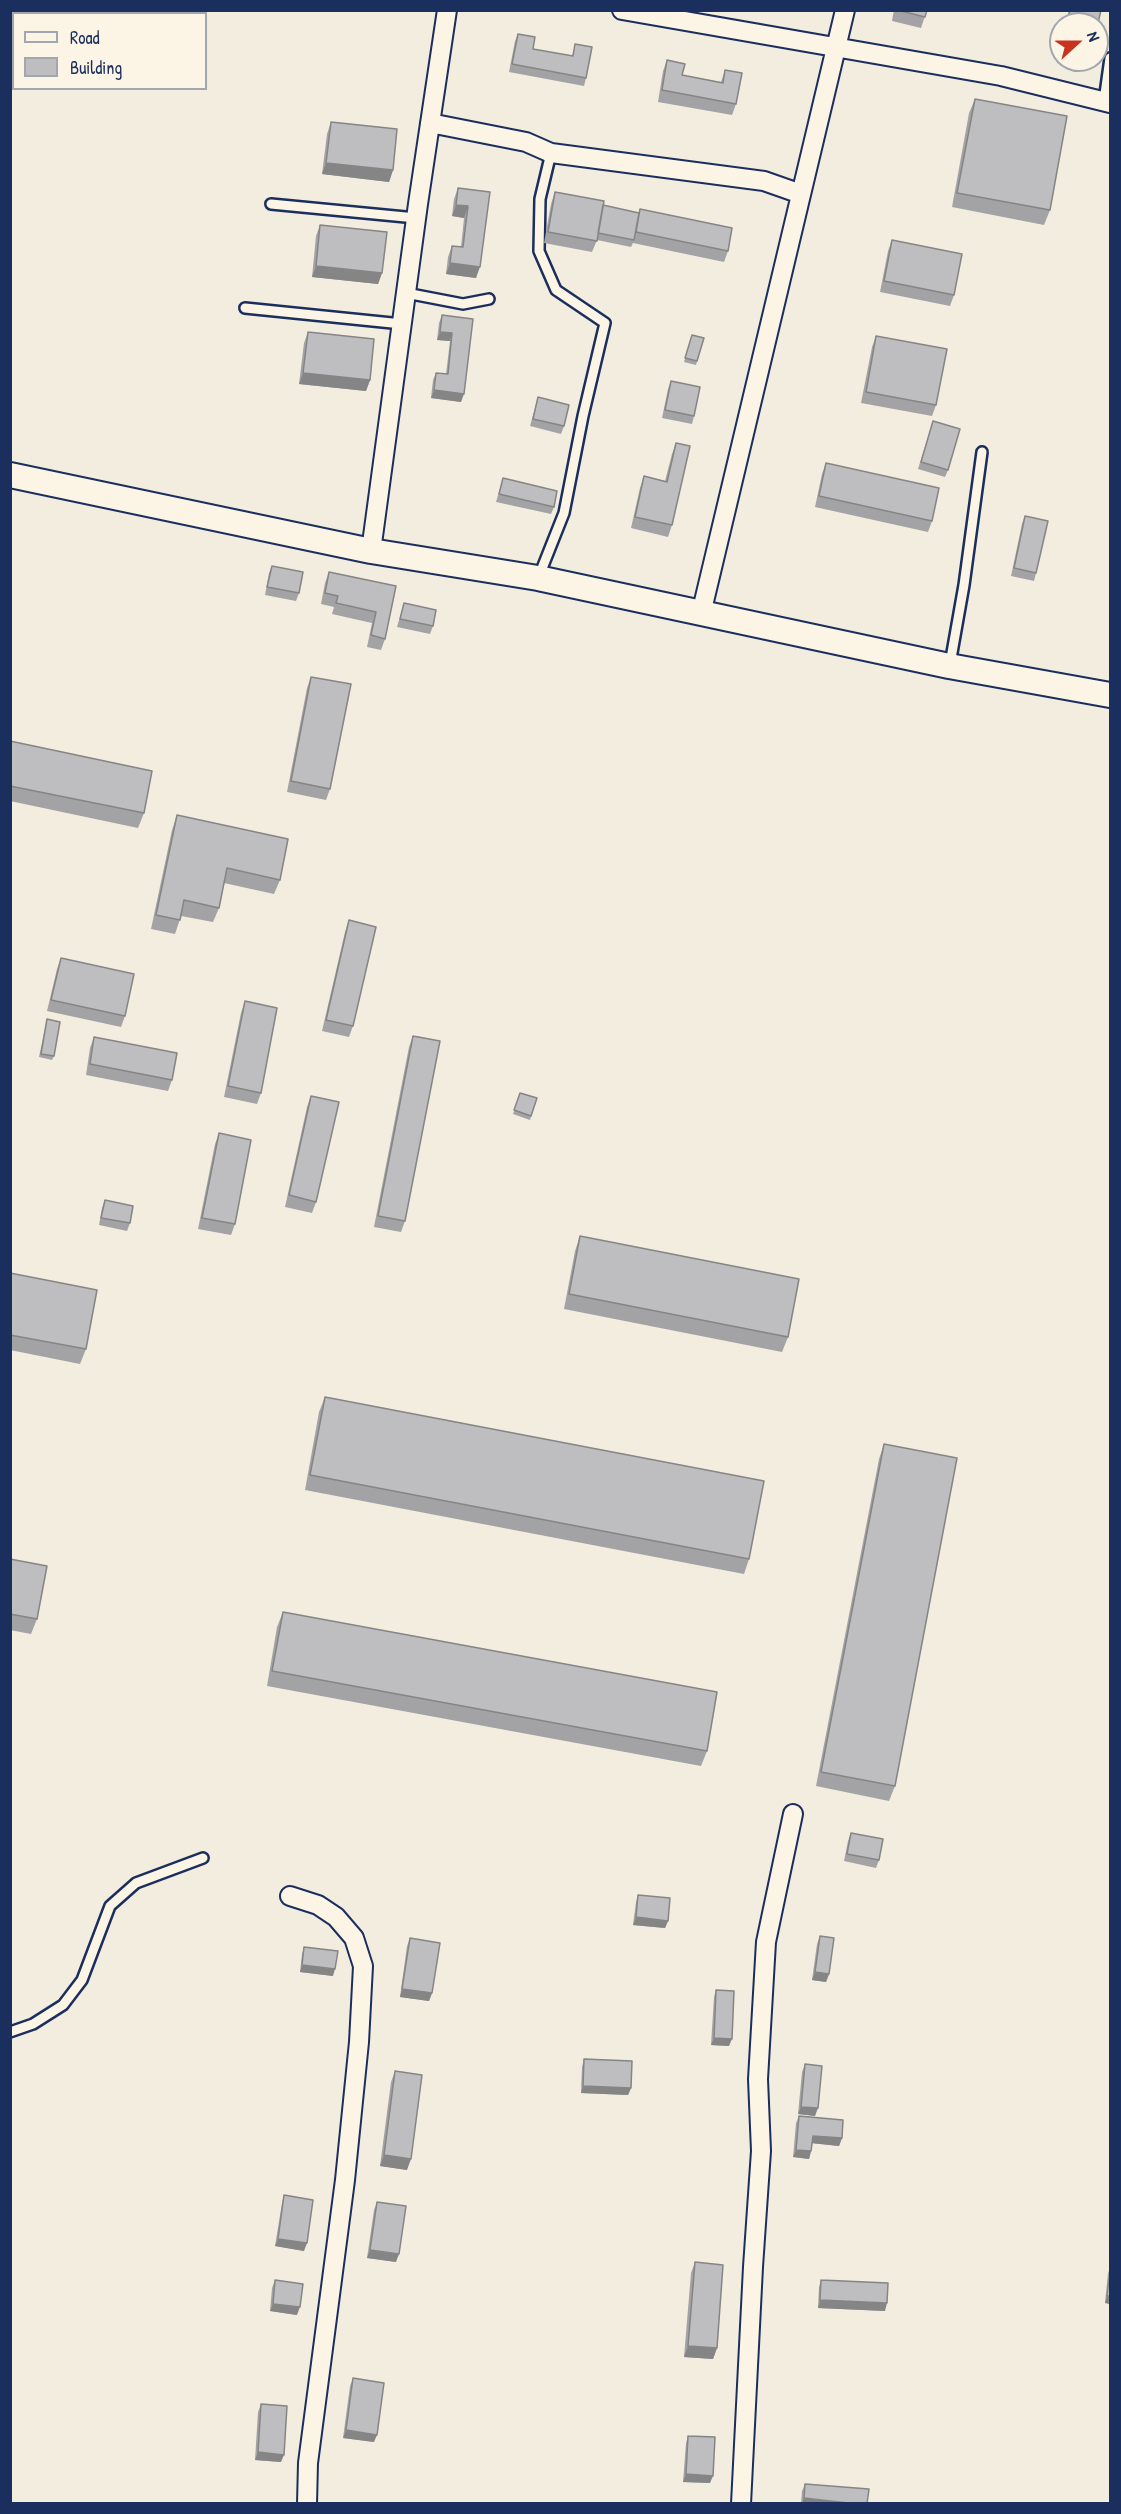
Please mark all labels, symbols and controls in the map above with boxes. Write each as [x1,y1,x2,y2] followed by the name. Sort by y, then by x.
[12,12,207,90] legend
[1049,12,1109,72] north arrow
[70,25,100,50] text: Road
[1082,28,1106,44] text: N
[70,55,122,80] text: Building

